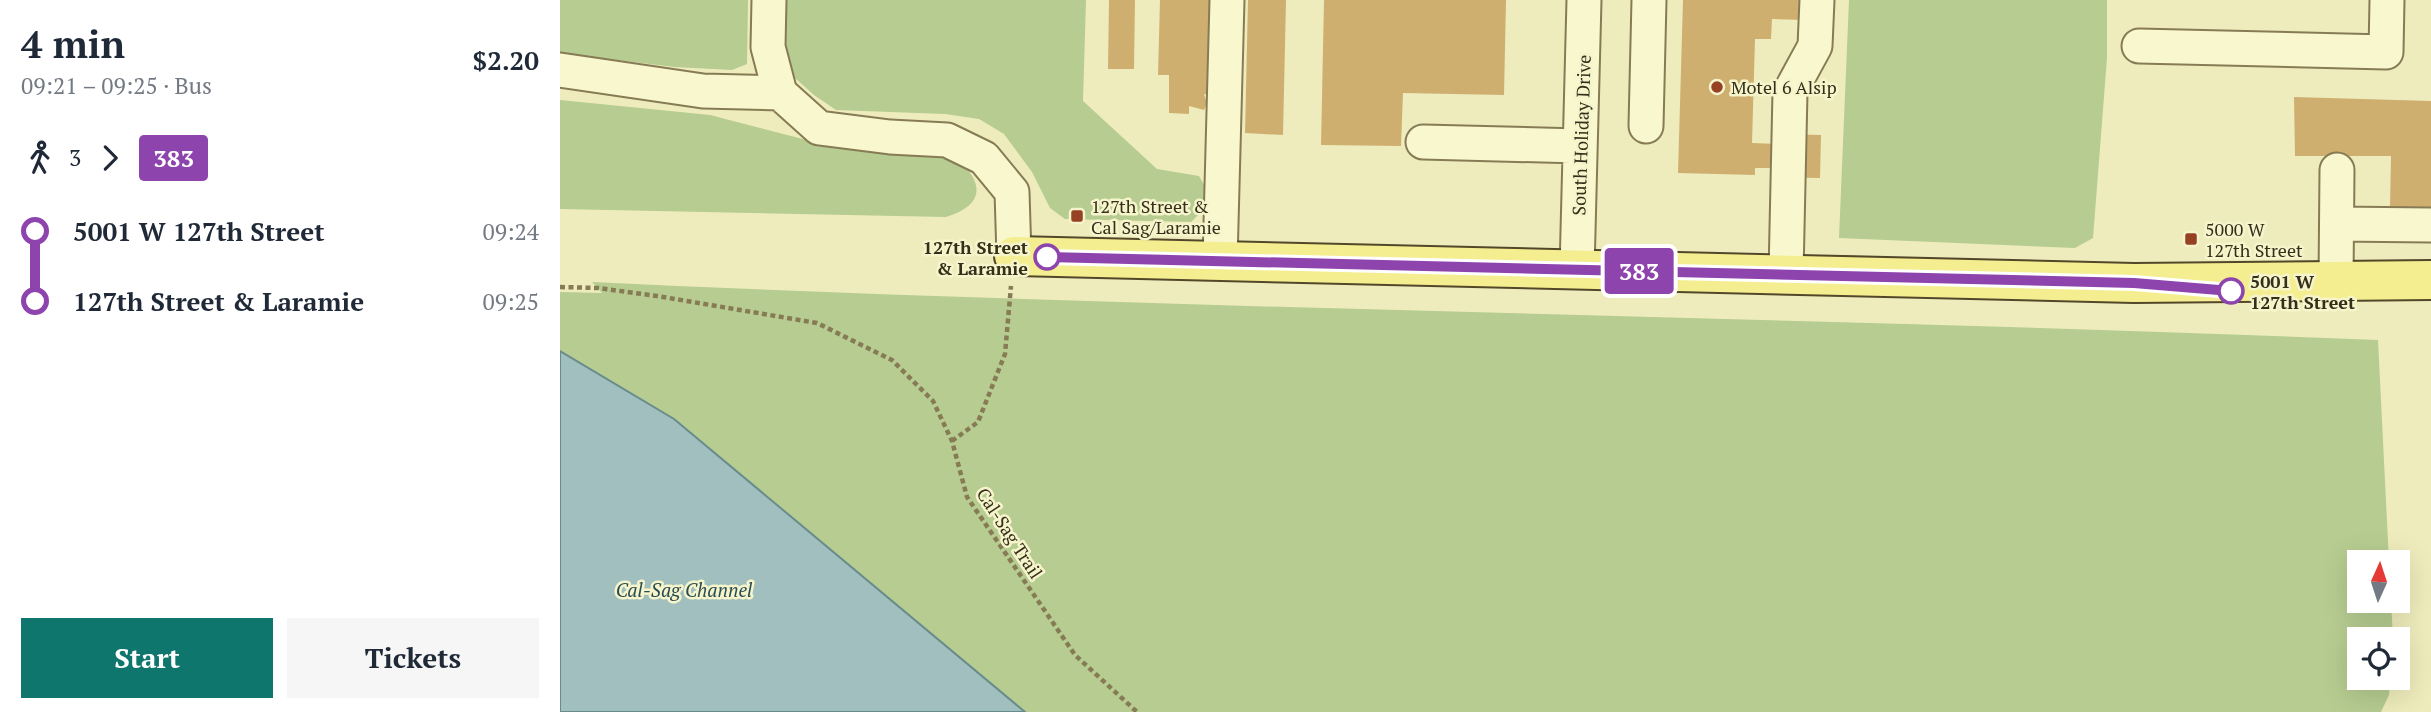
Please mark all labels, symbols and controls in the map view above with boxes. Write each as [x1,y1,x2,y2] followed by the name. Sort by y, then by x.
[21,19,125,69] text: 4 min
[473,43,539,77] text: $2.20
[1566,54,1596,216] street label: South Holiday Drive
[21,70,212,101] text: 09:21 – 09:25 · Bus
[1731,75,1837,99] place label: Motel 6 Alsip
[1709,79,1725,95] marker: Motel 6 Alsip
[21,139,59,177] icon: walk
[91,139,129,177] icon: forward
[69,142,81,173] text: 3
[153,142,194,174] text: 383
[1091,194,1221,239] place label: 127th Street & Cal Sag/Laramie
[1069,208,1085,224] marker: 127th Street & Cal Sag/Laramie
[73,214,325,248] text: 5001 W 127th Street
[482,216,539,247] text: 09:24
[2205,217,2303,262] place label: 5000 W 127th Street
[2183,231,2199,247] marker: 5000 W 127th Street
[923,235,1028,280] place label: 127th Street & Laramie
[1034,244,1060,270] marker: 127th Street & Laramie
[1599,248,1679,294] line badge: 383
[1619,255,1659,287] text: 383
[2250,269,2355,314] place label: 5001 W 127th Street
[2218,278,2244,304] marker: 5001 W 127th Street
[73,284,364,318] text: 127th Street & Laramie
[482,286,539,317] text: 09:25
[972,483,1048,583] street label: Cal-Sag Trail
[2347,550,2410,612] north arrow
[2347,550,2410,690] map controls
[616,577,753,602] water label: Cal-Sag Channel
[21,618,273,698] button: Start
[287,618,539,698] button: Tickets
[2347,627,2410,690] button: locate

